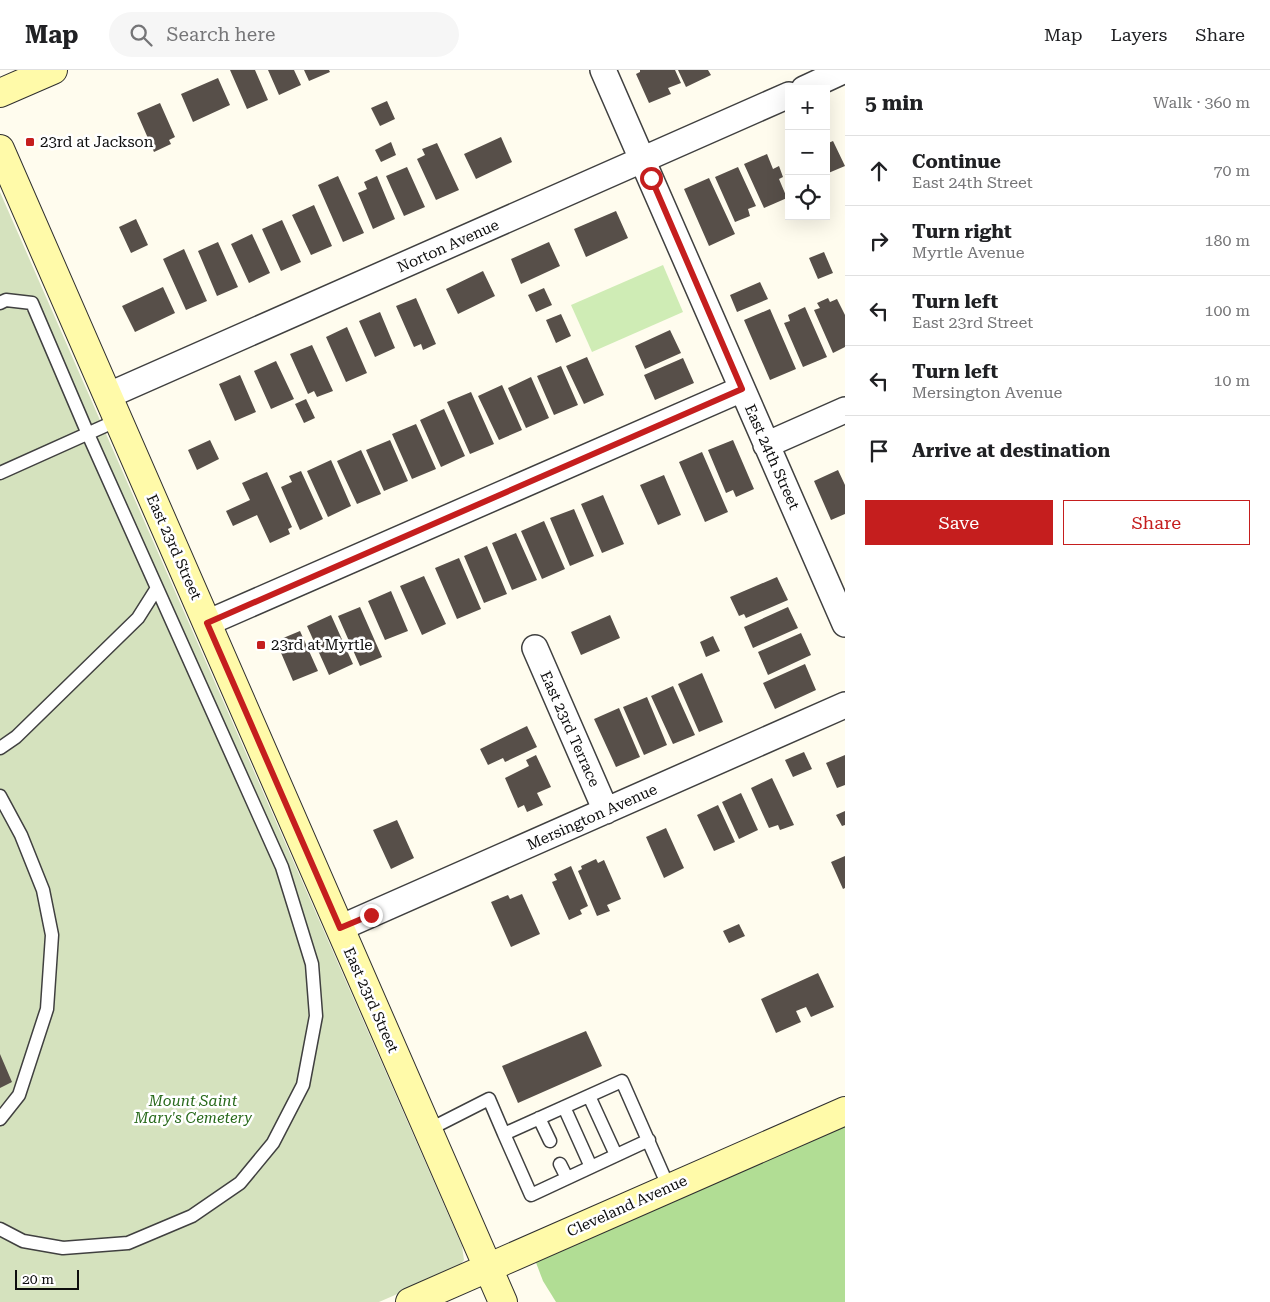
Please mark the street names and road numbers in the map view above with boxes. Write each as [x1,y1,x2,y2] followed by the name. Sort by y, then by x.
[394,216,502,276] street label: Norton Avenue
[741,402,803,513] street label: East 24th Street
[143,491,205,603] street label: East 23rd Street
[536,668,604,790] street label: East 23rd Terrace
[524,780,660,854] street label: Mersington Avenue
[340,944,402,1056] street label: East 23rd Street
[564,1171,690,1241] street label: Cleveland Avenue

